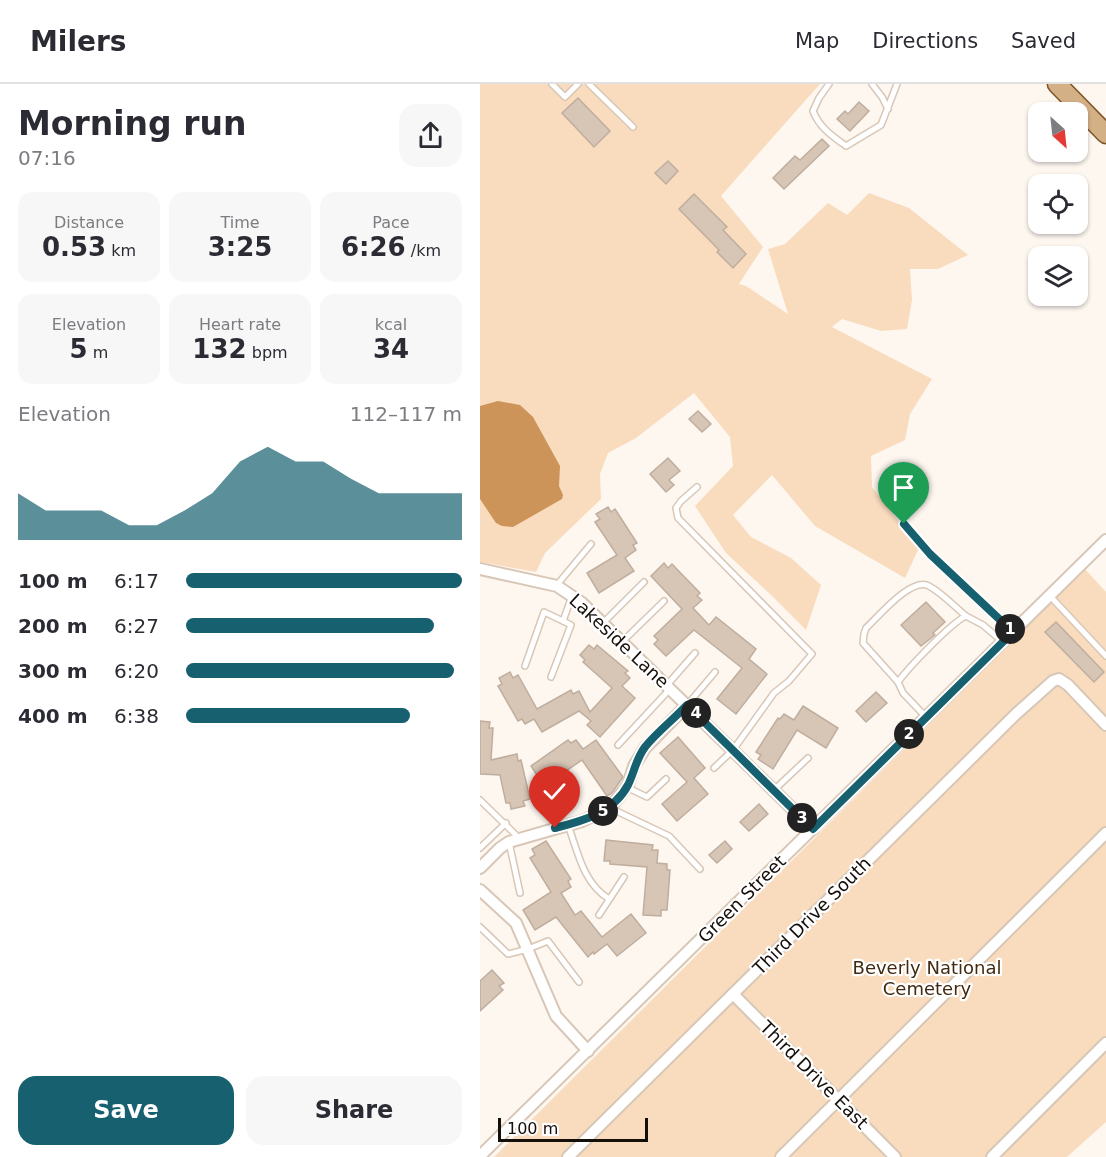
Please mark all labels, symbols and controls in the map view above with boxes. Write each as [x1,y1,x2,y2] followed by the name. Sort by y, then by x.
[30,25,127,58] text: Milers
[795,29,839,53] text: Map
[872,29,978,53] text: Directions
[1011,29,1076,53] text: Saved
[1028,102,1088,162] north arrow
[1028,102,1088,306] map controls
[18,104,246,143] text: Morning run
[399,104,462,167] button: share
[18,146,76,170] text: 07:16
[1028,174,1088,234] button: locate
[54,213,124,232] text: Distance
[220,213,260,232] text: Time
[372,213,410,232] text: Pace
[42,232,106,262] text: 0.53
[208,232,272,262] text: 3:25
[341,232,406,262] text: 6:26
[106,241,136,260] text: km
[406,241,441,260] text: /km
[1028,246,1088,306] button: layers
[52,315,126,334] text: Elevation
[199,315,281,334] text: Heart rate
[375,315,407,334] text: kcal
[70,334,88,364] text: 5
[192,334,247,364] text: 132
[373,334,409,364] text: 34
[88,343,108,362] text: m
[247,343,288,362] text: bpm
[18,402,111,426] text: Elevation
[350,402,462,426] text: 112–117 m
[878,462,929,524] pin
[887,471,920,504] icon: arrive
[18,569,88,593] text: 100 m
[114,569,159,593] text: 6:17
[565,589,673,692] street label: Lakeside Lane
[18,614,88,638] text: 200 m
[114,614,159,638] text: 6:27
[995,614,1025,644] pin: 1
[1004,619,1016,638] text: 1
[18,659,88,683] text: 300 m
[114,659,159,683] text: 6:20
[681,698,711,728] pin: 4
[690,703,702,722] text: 4
[18,704,88,728] text: 400 m
[114,704,159,728] text: 6:38
[894,719,924,749] pin: 2
[903,724,915,743] text: 2
[529,766,580,828] pin
[538,775,571,808] icon: check
[588,796,618,826] pin: 5
[597,801,609,820] text: 5
[787,803,817,833] pin: 3
[796,808,808,827] text: 3
[694,851,790,947] street label: Green Street
[748,852,875,980] street label: Third Drive South
[853,957,1001,999] park label: Beverly National Cemetery
[755,1016,873,1133] street label: Third Drive East
[18,1076,234,1145] button: Save
[246,1076,462,1145] button: Share
[498,1115,648,1142] scale bar
[507,1119,558,1138] text: 100 m

